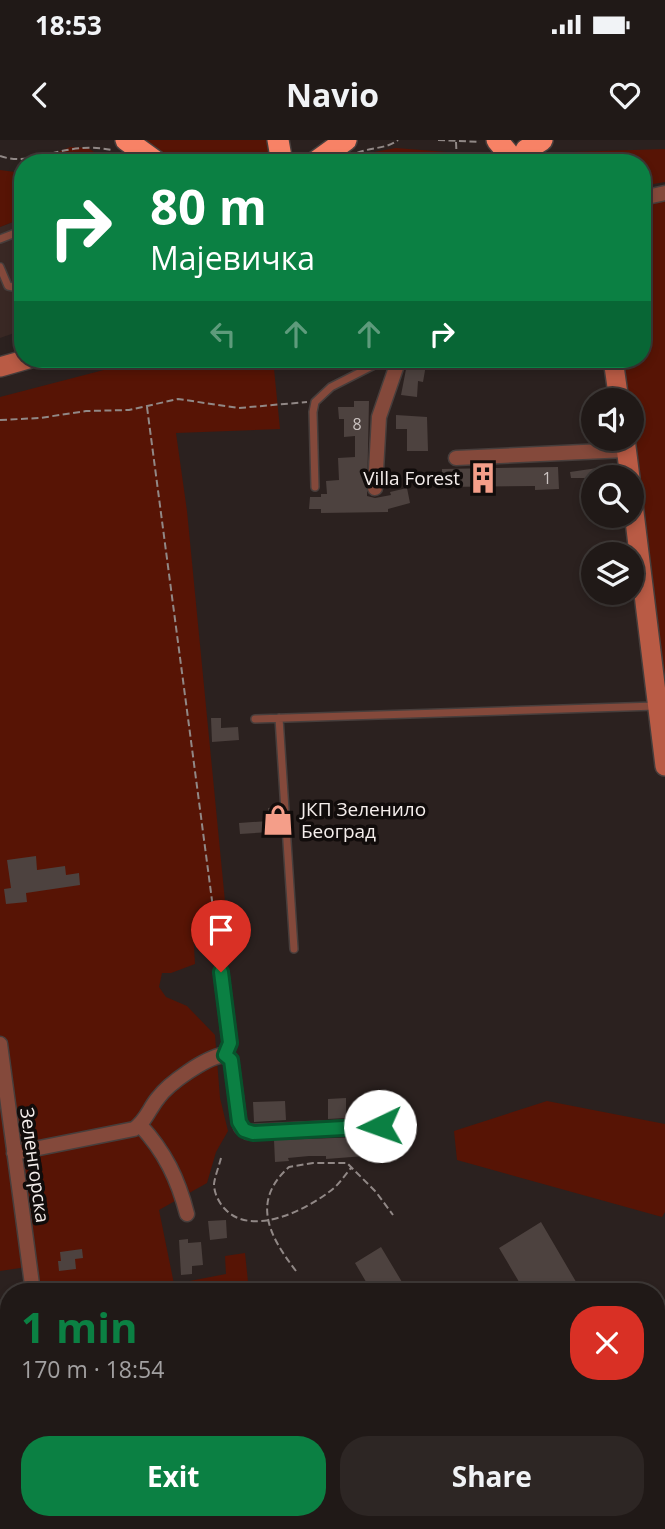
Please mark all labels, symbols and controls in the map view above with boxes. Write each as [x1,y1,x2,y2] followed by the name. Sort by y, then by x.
[35,7,102,43] text: 18:53
[286,73,379,116] text: Navio
[21,76,59,114] icon: back
[606,76,644,114] icon: heart
[150,173,267,239] text: 80 m
[35,182,126,273] icon: right
[150,236,315,279] text: Мајевичка
[204,315,242,353] icon: left
[277,315,315,353] icon: ahead
[350,315,388,353] icon: ahead
[423,315,461,353] icon: right
[581,388,644,605] map controls
[581,388,644,451] button: sound
[352,413,362,435] house number: 8
[466,461,500,495] building icon: Villa Forest
[363,465,460,491] place label: Villa Forest
[581,465,644,528] button: search
[542,467,552,489] house number: 1
[581,542,644,605] button: layers
[299,796,426,844] place label: ЈКП Зеленило Београд
[261,803,295,837] shop icon: ЈКП Зеленило Београд
[191,900,251,972] pin
[202,911,240,949] icon: arrive
[343,1089,417,1163] position arrow
[14,1106,56,1224] street label: Зеленгорска
[21,1298,138,1355] text: 1 min
[570,1306,644,1380] button: close
[21,1353,164,1385] text: 170 m · 18:54
[21,1436,326,1516] button: Exit
[340,1436,644,1516] button: Share

